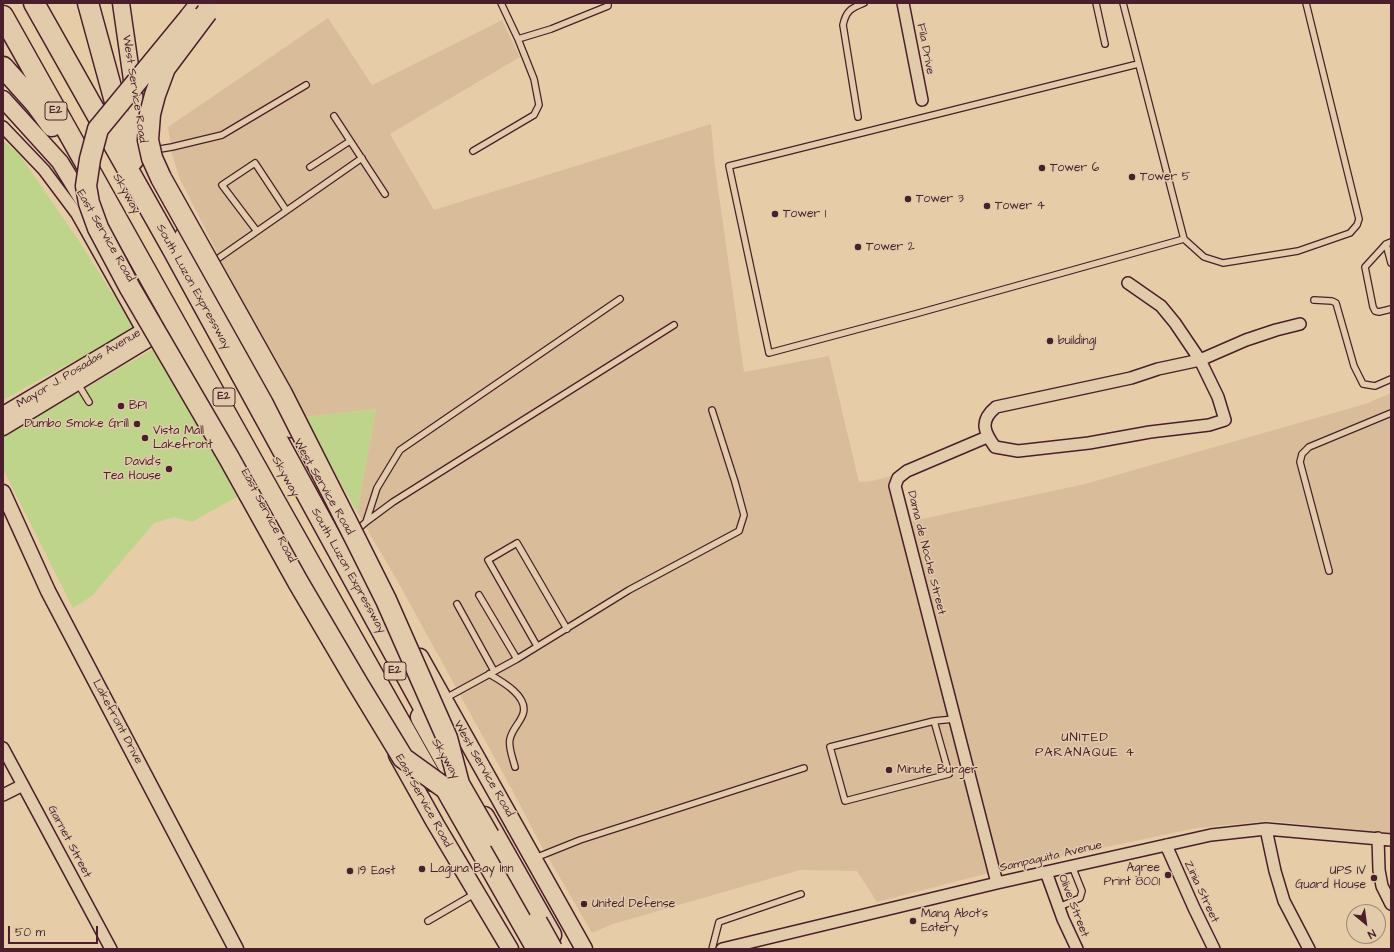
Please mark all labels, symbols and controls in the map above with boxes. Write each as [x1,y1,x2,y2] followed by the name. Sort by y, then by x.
[913,22,937,76] street label: Fila Drive
[118,34,150,144] street label: West Service Road
[45,102,67,120] road number: E2
[1050,161,1099,175] place label: Tower 6
[1037,163,1047,173] marker: Tower 6
[1140,170,1190,184] place label: Tower 5
[109,171,143,217] street label: Skyway
[1127,172,1137,182] marker: Tower 5
[73,187,137,285] street label: East Service Road
[916,192,964,206] place label: Tower 3
[903,194,913,204] marker: Tower 3
[995,199,1045,213] place label: Tower 4
[982,201,992,211] marker: Tower 4
[783,207,826,221] place label: Tower 1
[770,209,780,219] marker: Tower 1
[153,222,233,352] street label: South Luzon Expressway
[866,240,915,254] place label: Tower 2
[853,242,863,252] marker: Tower 2
[14,326,144,412] street label: Mayor J. Posadas Avenue
[1058,334,1096,348] place label: building1
[1045,336,1055,346] marker: building1
[213,388,235,406] road number: E2
[129,399,147,413] place label: BPI
[116,401,126,411] marker: BPI
[25,417,129,431] place label: Dumbo Smoke Grill
[132,419,142,429] marker: Dumbo Smoke Grill
[153,424,213,452] place label: Vista Mall Lakefront
[140,433,150,443] marker: Vista Mall Lakefront
[290,436,356,538] street label: West Service Road
[268,454,302,500] street label: Skyway
[103,455,161,483] place label: David's Tea House
[164,464,174,474] marker: David's Tea House
[237,467,299,565] street label: East Service Road
[904,489,948,617] street label: Dama de Noche Street
[308,506,388,636] street label: South Luzon Expressway
[384,662,406,680] road number: E2
[89,677,145,767] street label: Lakefront Drive
[450,718,516,820] street label: West Service Road
[1035,730,1135,761] district label: UNITED PARANAQUE 4
[428,736,462,782] street label: Skyway
[391,752,455,850] street label: East Service Road
[897,763,978,777] place label: Minute Burger
[884,765,894,775] marker: Minute Burger
[44,803,94,881] street label: Garnet Street
[998,838,1104,876] street label: Sampaguita Avenue
[1180,859,1222,925] street label: Zinia Street
[1104,861,1160,889] place label: Agree Print 8001
[430,862,513,876] place label: Laguna Bay Inn
[358,864,395,878] place label: 19 East
[417,864,427,874] marker: Laguna Bay Inn
[1295,864,1366,892] place label: UPS IV Guard House
[345,866,355,876] marker: 19 East
[1163,870,1173,880] marker: Agree Print 8001
[1054,872,1092,940] street label: Olive Street
[1369,873,1379,883] marker: UPS IV Guard House
[592,897,675,911] place label: United Defense
[579,899,589,909] marker: United Defense
[1346,904,1386,944] north arrow
[921,907,988,935] place label: Mang Abot's Eatery
[908,916,918,926] marker: Mang Abot's Eatery
[10,918,100,944] scale bar
[15,924,45,941] text: 50 m
[1365,926,1378,942] text: N

